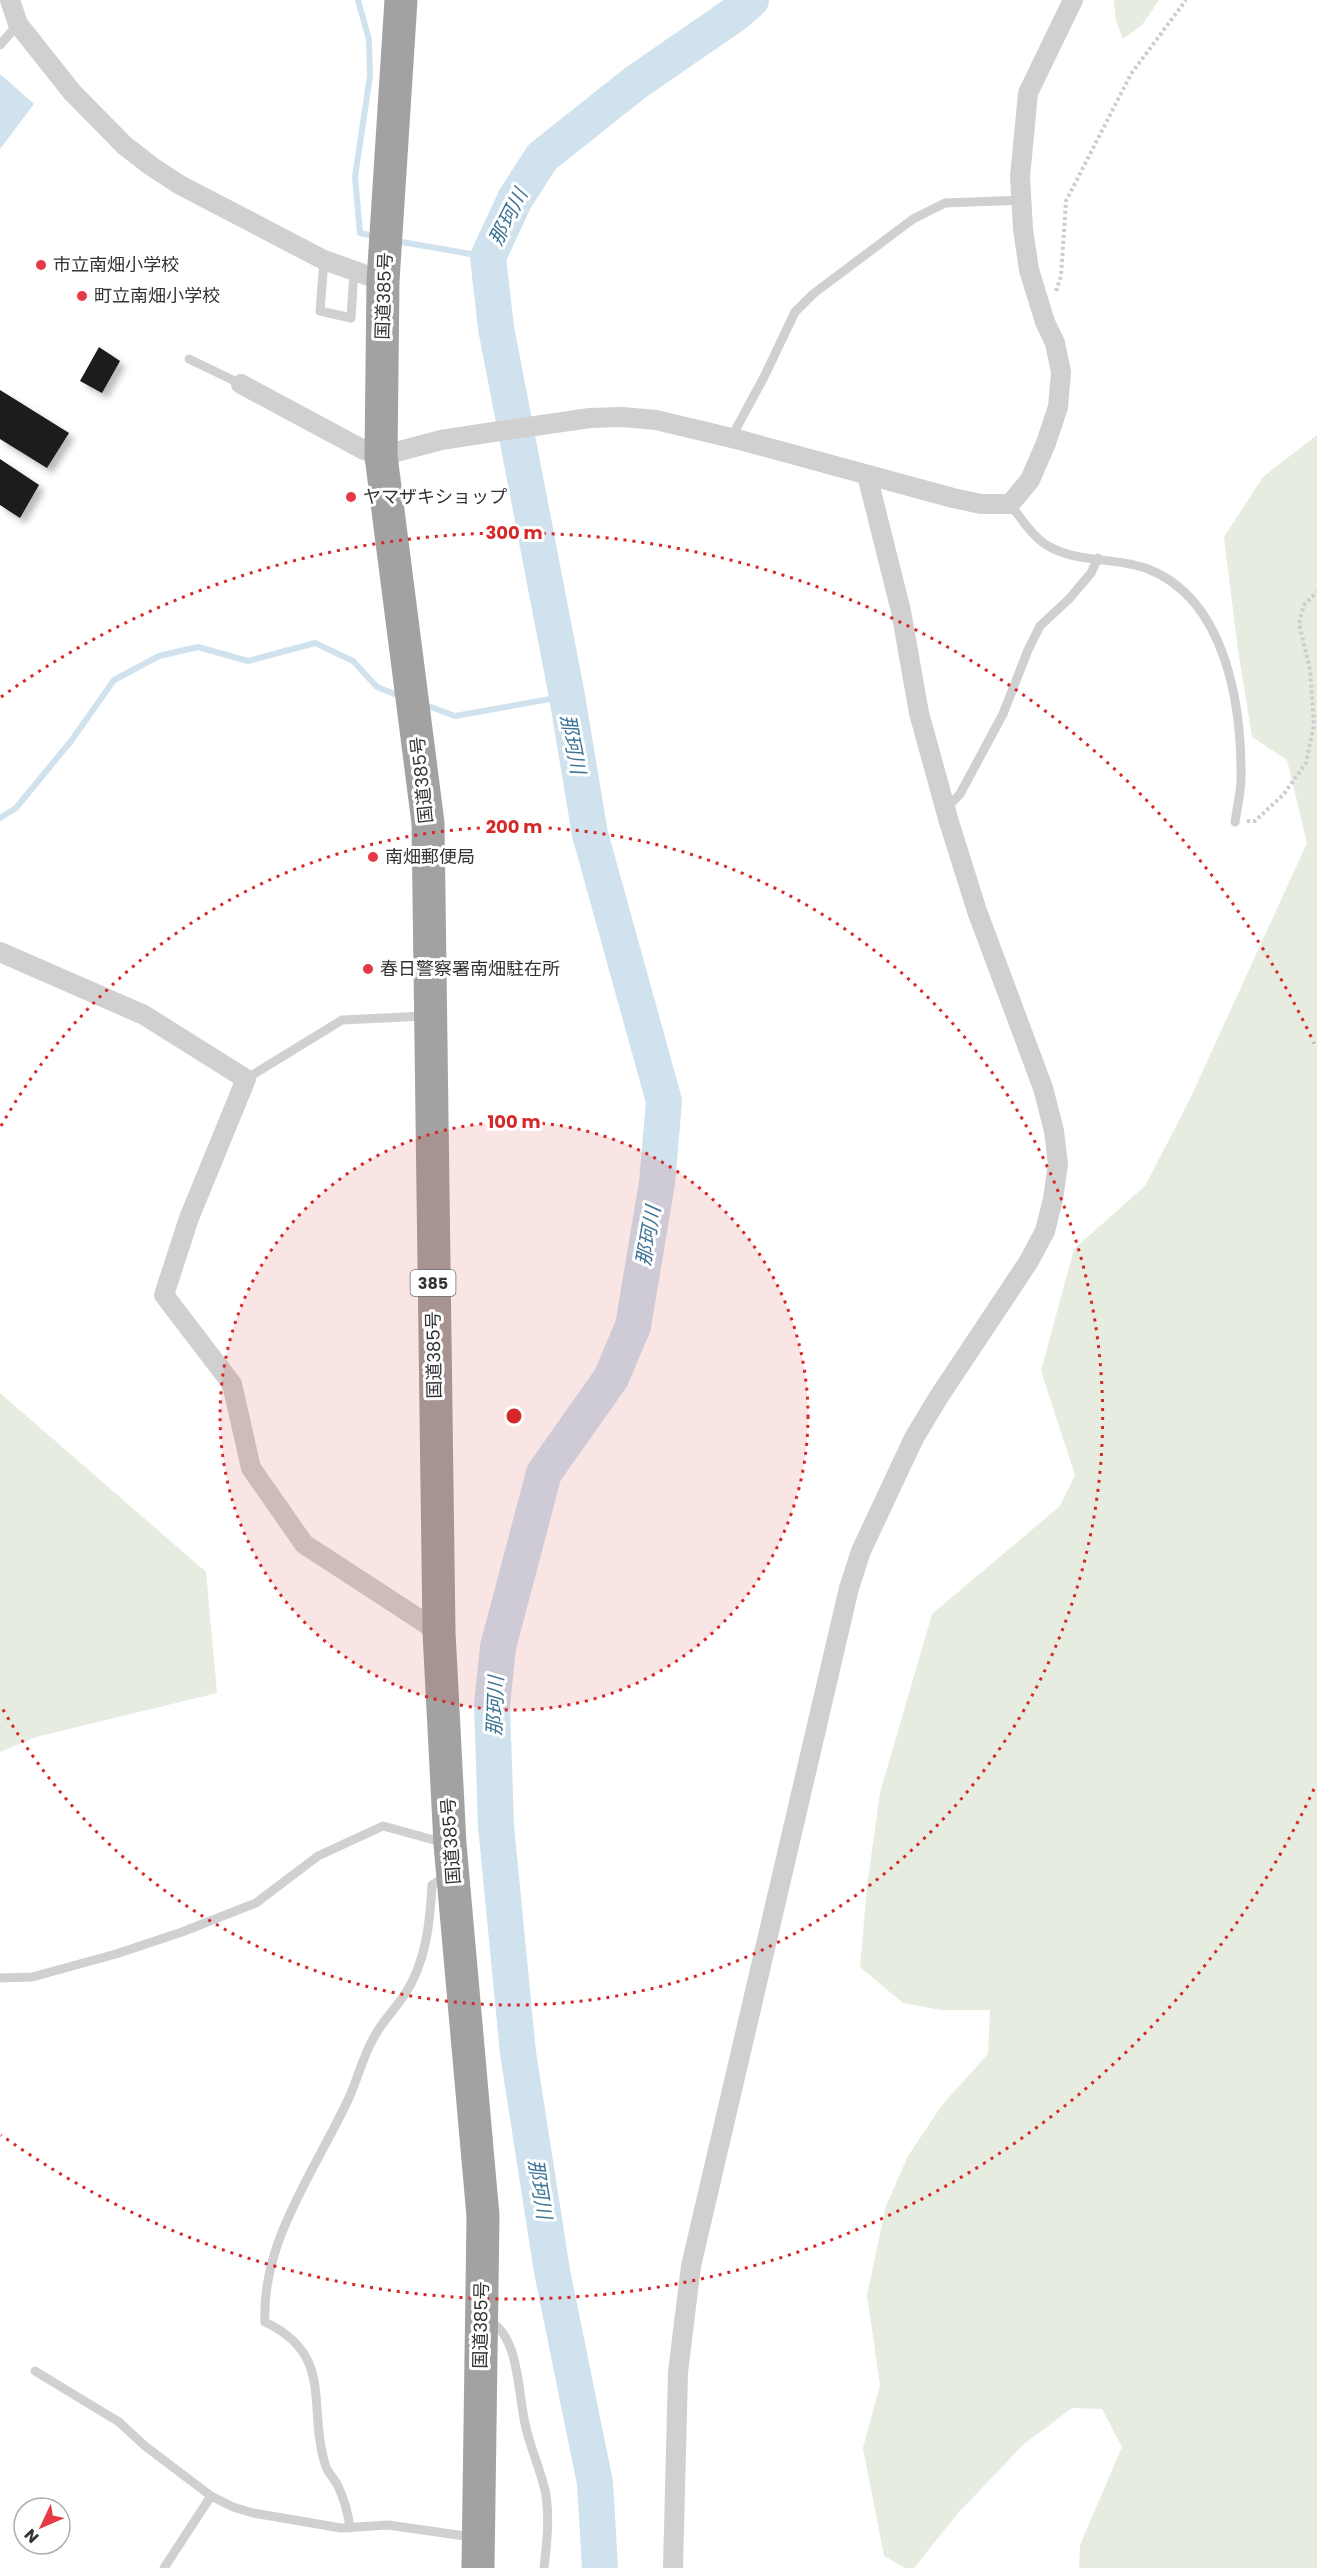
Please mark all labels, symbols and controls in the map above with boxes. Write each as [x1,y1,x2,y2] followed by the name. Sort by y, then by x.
[482,182,535,250] water label: 那珂川
[53,252,179,277] place label: 市立南畑小学校
[369,252,398,340] street label: 国道385号
[34,258,48,272] marker: 市立南畑小学校
[94,283,220,308] place label: 町立南畑小学校
[75,289,89,303] marker: 町立南畑小学校
[363,484,507,509] place label: ヤマザキショップ
[344,490,358,504] marker: ヤマザキショップ
[485,520,543,545] text: 300 m
[554,712,593,778] water label: 那珂川
[405,735,438,825] street label: 国道385号
[486,814,542,839] text: 200 m
[385,844,475,869] place label: 南畑郵便局
[366,850,380,864] marker: 南畑郵便局
[380,956,560,981] place label: 春日警察署南畑駐在所
[361,962,375,976] marker: 春日警察署南畑駐在所
[487,1109,541,1134] text: 100 m
[629,1202,667,1268] water label: 那珂川
[410,1270,456,1296] road number: 385
[420,1311,447,1399] street label: 国道385号
[504,1406,524,1426] centre of rings
[480,1674,510,1736] water label: 那珂川
[435,1797,466,1885] street label: 国道385号
[521,2157,559,2223] water label: 那珂川
[467,2281,494,2369] street label: 国道385号
[12,2496,72,2556] north arrow
[19,2524,44,2548] text: N

